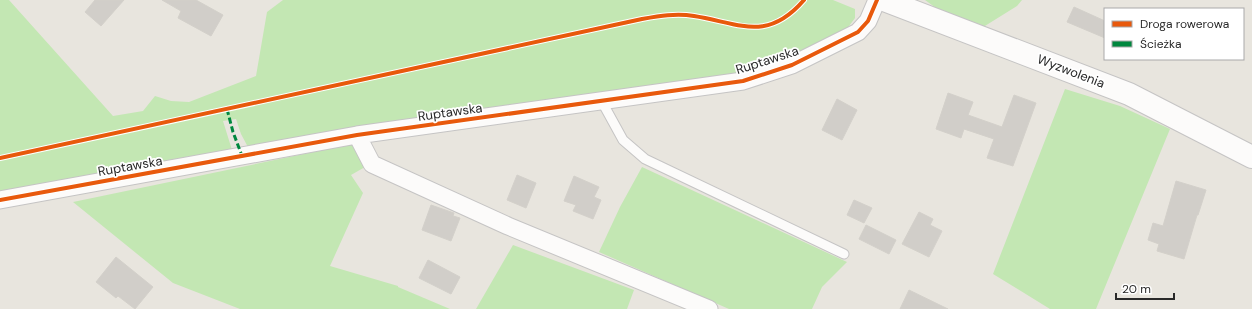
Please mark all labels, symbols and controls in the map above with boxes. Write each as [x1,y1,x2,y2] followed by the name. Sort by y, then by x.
[1104,8,1244,60] legend
[1140,16,1229,32] text: Droga rowerowa
[1140,36,1182,52] text: Ścieżka
[733,42,801,78] street label: Ruptawska
[1035,50,1107,92] street label: Wyzwolenia
[417,99,483,125] street label: Ruptawska
[96,152,164,180] street label: Ruptawska
[1116,275,1174,301] scale bar
[1122,281,1151,297] text: 20 m

